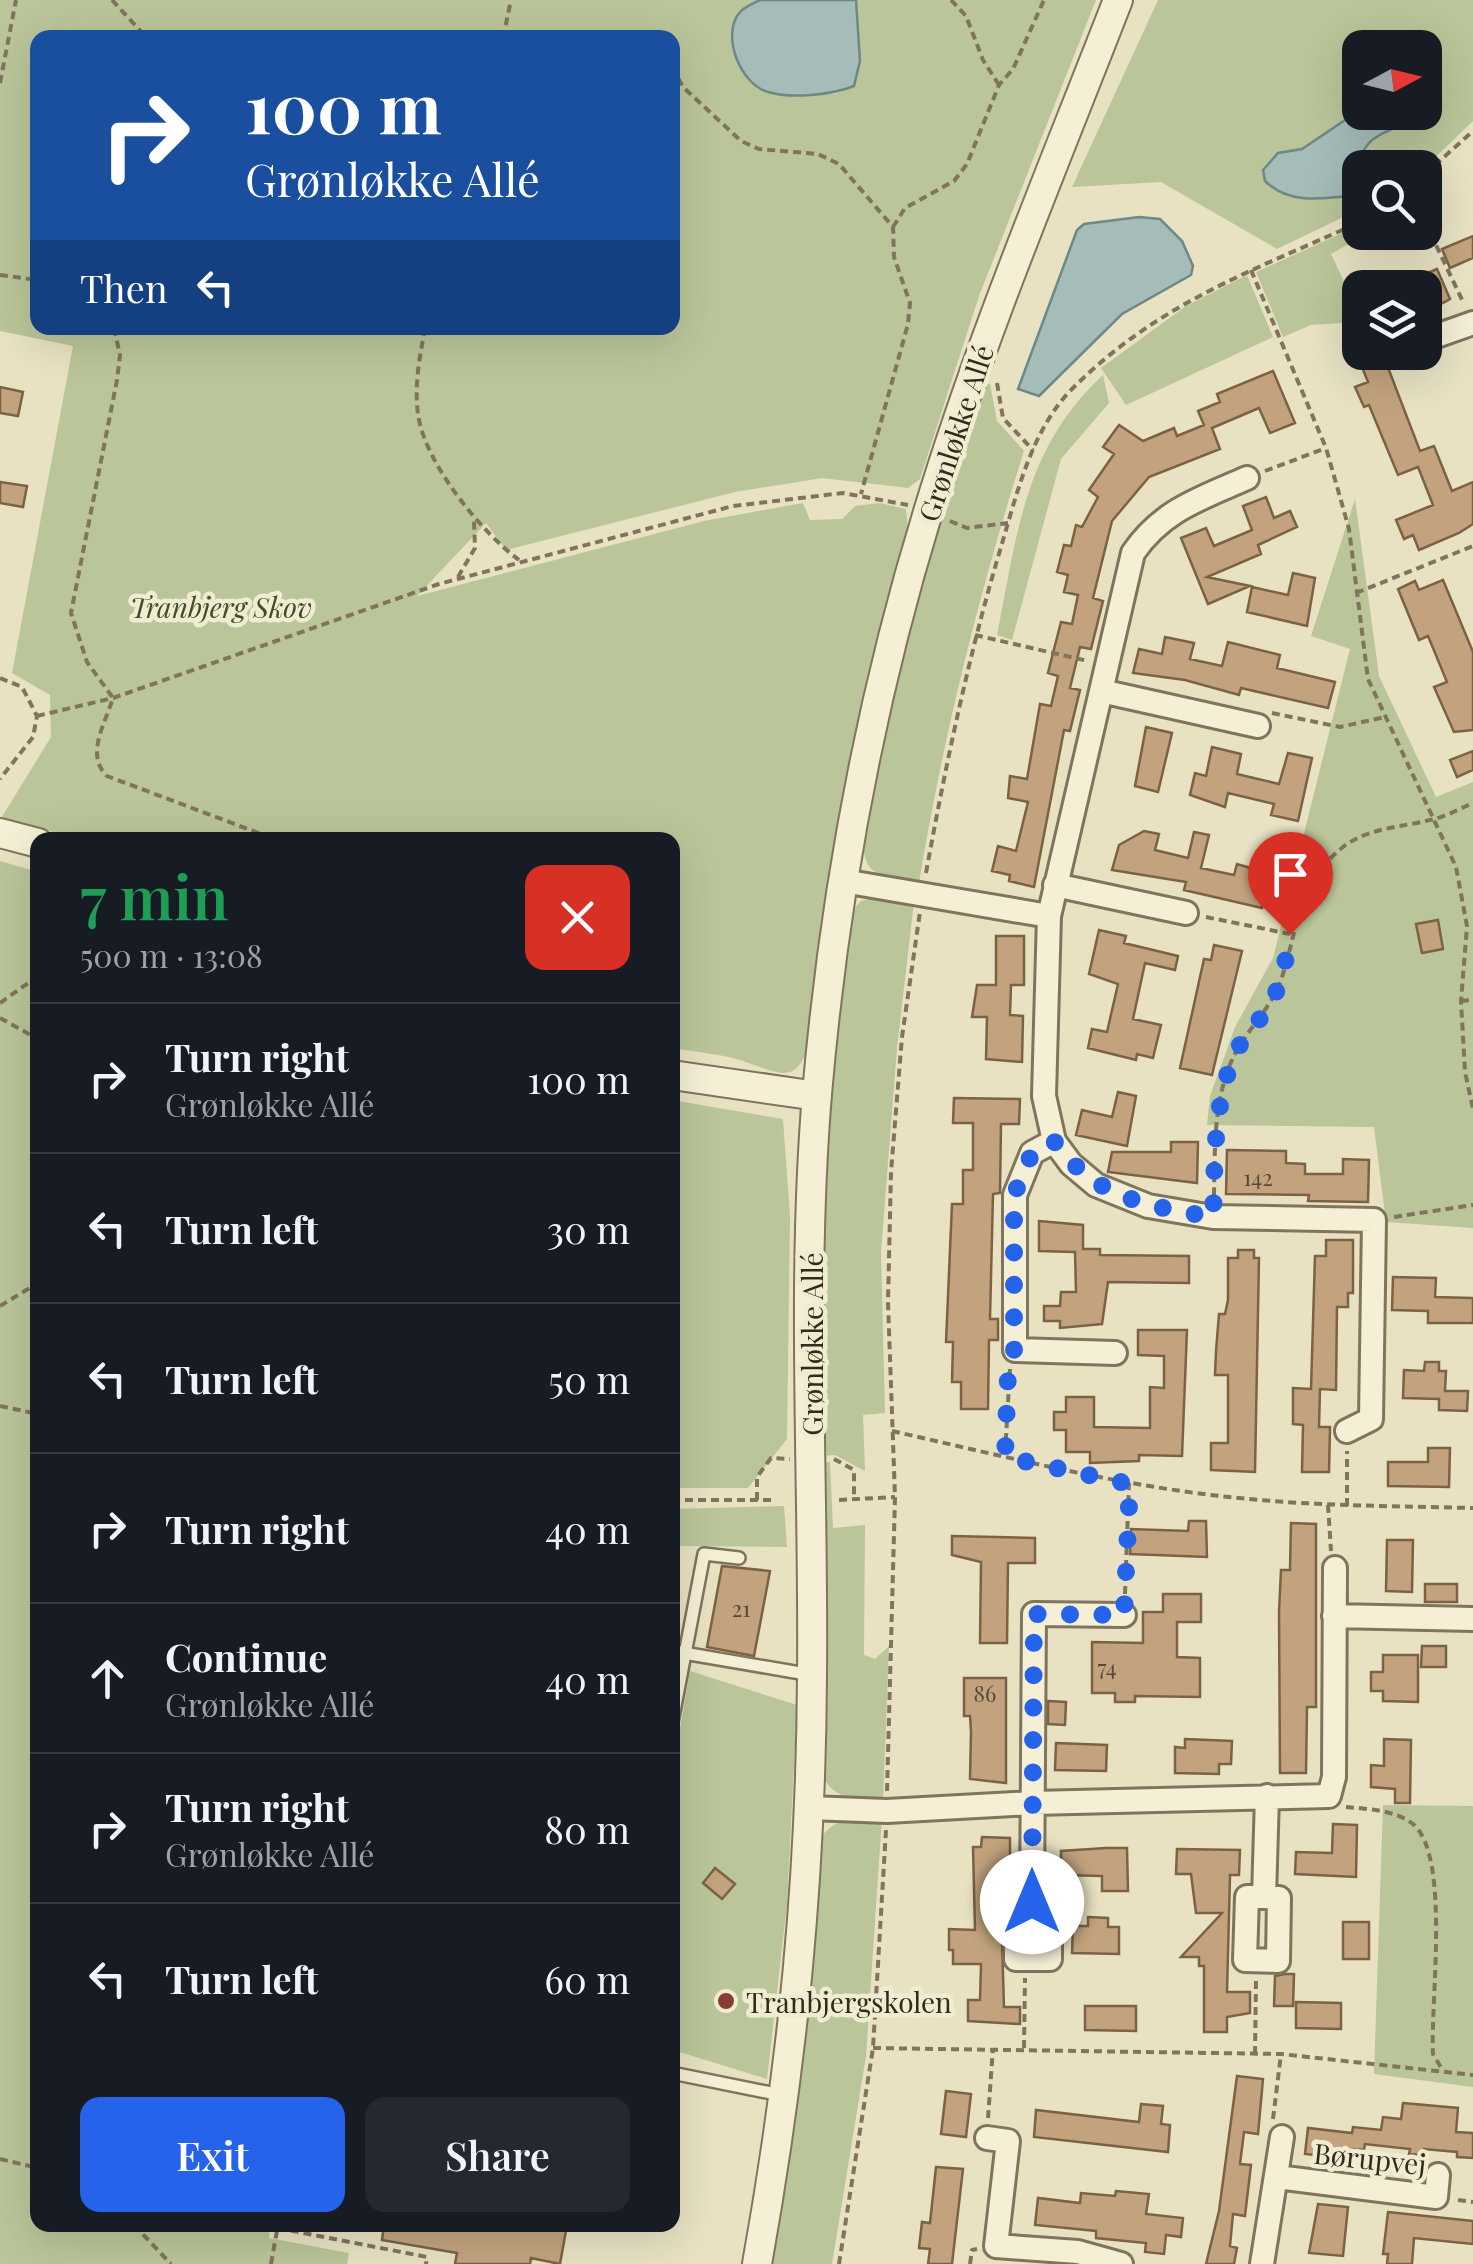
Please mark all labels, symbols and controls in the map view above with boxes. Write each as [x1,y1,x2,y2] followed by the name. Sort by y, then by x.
[1342,30,1442,130] north arrow
[1342,30,1442,370] map controls
[245,58,442,152] text: 100 m
[80,70,210,200] icon: right
[245,148,540,208] text: Grønløkke Allé
[1342,150,1442,250] button: search
[188,260,243,315] icon: left
[80,262,168,313] text: Then
[1342,270,1442,370] button: layers
[909,340,1001,526] street label: Grønløkke Allé
[130,588,312,625] park label: Tranbjerg Skov
[1248,832,1333,935] pin
[1263,847,1318,902] icon: arrive
[80,855,229,935] text: 7 min
[525,865,630,970] button: close
[80,933,263,976] text: 500 m · 13:08
[165,1031,349,1082] text: Turn right
[80,1051,135,1106] icon: right
[527,1053,630,1104] text: 100 m
[165,1082,375,1125] text: Grønløkke Allé
[1243,1162,1273,1192] house number: 142
[80,1201,135,1256] icon: left
[165,1203,318,1254] text: Turn left
[547,1203,630,1254] text: 30 m
[793,1252,830,1436] street label: Grønløkke Allé
[80,1351,135,1406] icon: left
[165,1353,318,1404] text: Turn left
[548,1353,630,1404] text: 50 m
[80,1501,135,1556] icon: right
[165,1503,349,1554] text: Turn right
[545,1503,630,1554] text: 40 m
[732,1593,750,1623] house number: 21
[165,1631,327,1682] text: Continue
[80,1651,135,1706] icon: ahead
[1097,1652,1117,1682] house number: 74
[545,1653,630,1704] text: 40 m
[974,1678,996,1708] house number: 86
[165,1682,375,1725] text: Grønløkke Allé
[165,1781,349,1832] text: Turn right
[80,1801,135,1856] icon: right
[544,1803,630,1854] text: 80 m
[165,1832,375,1875] text: Grønløkke Allé
[980,1850,1084,1954] position arrow
[80,1951,135,2006] icon: left
[165,1953,318,2004] text: Turn left
[544,1953,630,2004] text: 60 m
[746,1983,952,2020] place label: Tranbjergskolen
[715,1990,737,2012] marker: Tranbjergskolen
[80,2097,345,2212] button: Exit
[365,2097,630,2212] button: Share
[1312,2134,1428,2182] street label: Børupvej

